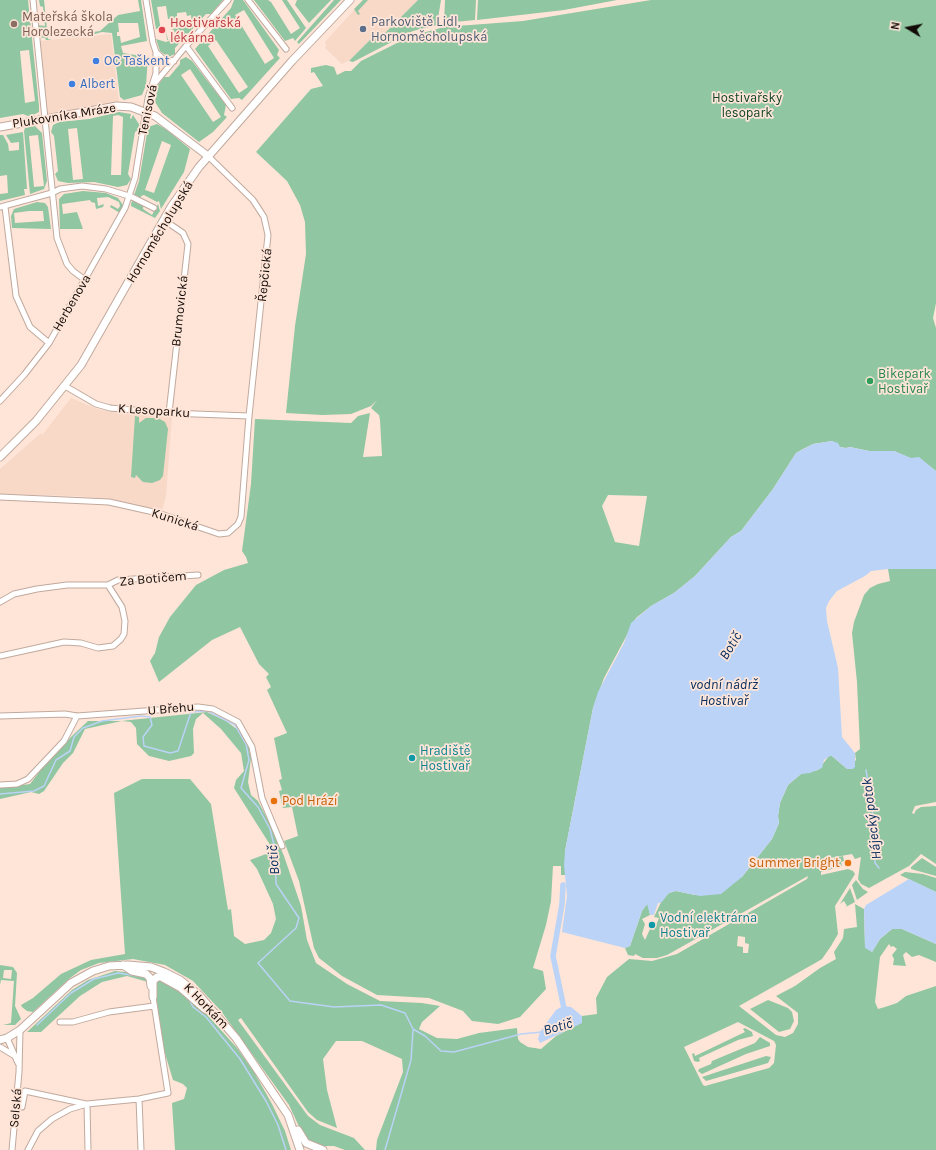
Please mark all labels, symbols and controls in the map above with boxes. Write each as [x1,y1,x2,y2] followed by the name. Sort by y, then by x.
[888,8,928,48] north arrow
[22,9,113,40] place label: Mateřská škola Horolezecká
[371,14,487,45] place label: Parkoviště Lidl, Hornoměcholupská
[170,15,241,46] place label: Hostivařská lékárna
[9,19,19,29] marker: Mateřská škola Horolezecká
[889,21,903,31] text: N
[358,24,368,34] marker: Parkoviště Lidl, Hornoměcholupská
[157,25,167,35] marker: Hostivařská lékárna
[104,53,170,69] place label: OC Taškent
[91,56,101,66] marker: OC Taškent
[80,76,115,92] place label: Albert
[67,79,77,89] marker: Albert
[135,83,161,137] street label: Tenisová
[712,90,782,121] park label: Hostivařský lesopark
[11,100,117,132] street label: Plukovníka Mráze
[123,178,197,286] street label: Hornoměcholupská
[254,247,276,303] street label: Řepčická
[49,272,95,334] street label: Herbenova
[169,275,191,347] street label: Brumovická
[878,366,931,397] place label: Bikepark Hostivař
[865,376,875,386] marker: Bikepark Hostivař
[117,401,191,421] street label: K Lesoparku
[149,505,201,535] street label: Kunická
[119,568,187,590] street label: Za Botičem
[716,629,746,663] water label: Botič
[690,677,758,710] water label: vodní nádrž Hostivař
[147,699,195,719] street label: U Břehu
[420,743,471,774] place label: Hradiště Hostivař
[407,753,417,763] marker: Hradiště Hostivař
[859,778,885,860] water label: Hájecký potok
[282,793,338,809] place label: Pod Hrází
[269,796,279,806] marker: Pod Hrází
[264,844,284,876] water label: Botič
[749,855,840,871] place label: Summer Bright
[843,858,853,868] marker: Summer Bright
[660,910,757,941] place label: Vodní elektrárna Hostivař
[647,920,657,930] marker: Vodní elektrárna Hostivař
[180,980,232,1032] street label: K Horkám
[541,1015,575,1039] water label: Botič
[7,1088,25,1128] street label: Selská

